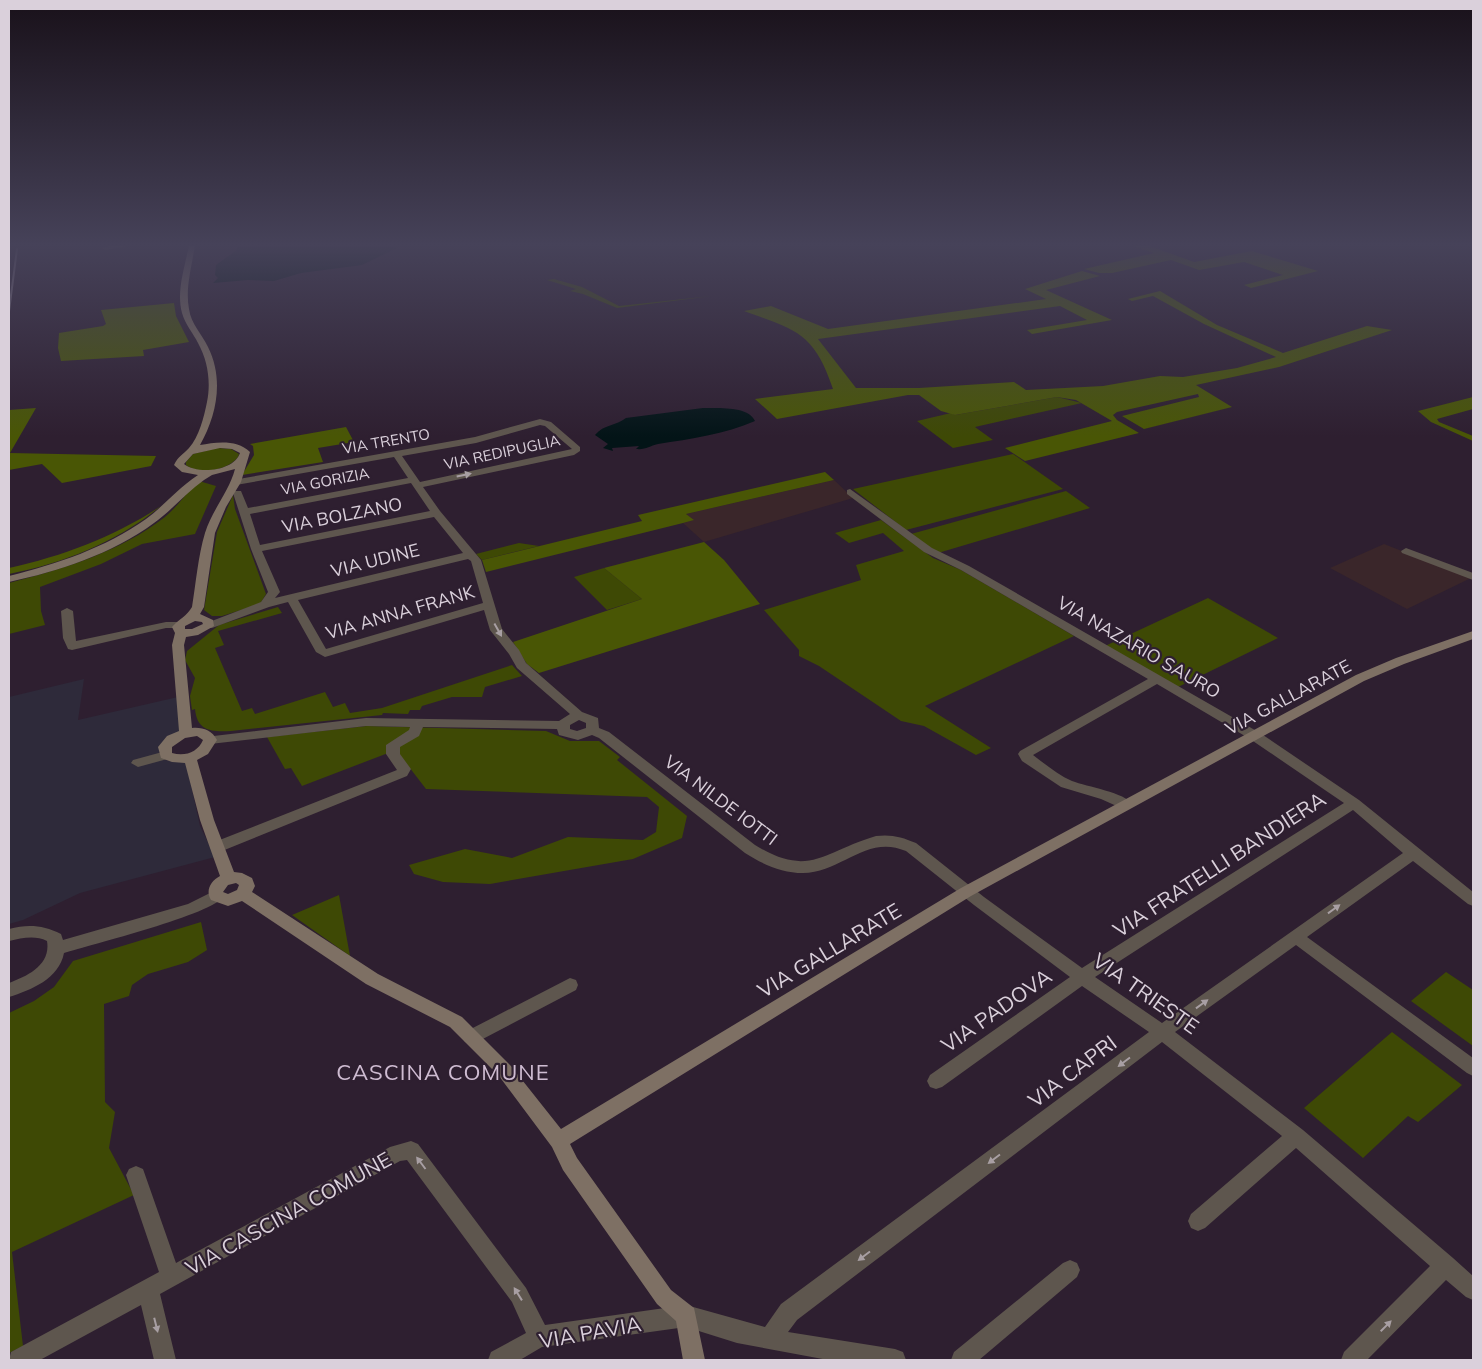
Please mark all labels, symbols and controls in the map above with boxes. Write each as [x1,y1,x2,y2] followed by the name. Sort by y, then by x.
[341,424,431,458] street label: VIA TRENTO
[442,430,562,474] street label: VIA REDIPUGLIA
[279,463,371,499] street label: VIA GORIZIA
[457,471,472,479] one-way arrow
[280,492,404,538] street label: VIA BOLZANO
[328,538,422,582] street label: VIA UDINE
[323,580,478,644] street label: VIA ANNA FRANK
[1053,591,1225,703] street label: VIA NAZARIO SAURO
[494,622,502,637] one-way arrow
[1221,654,1355,740] street label: VIA GALLARATE
[660,750,782,850] street label: VIA NILDE IOTTI
[1108,785,1331,943] street label: VIA FRATELLI BANDIERA
[753,897,905,1003] street label: VIA GALLARATE
[1328,904,1341,914] one-way arrow
[1088,947,1204,1039] street label: VIA TRIESTE
[936,962,1057,1058] street label: VIA PADOVA
[1195,999,1209,1009] one-way arrow
[1023,1029,1121,1113] street label: VIA CAPRI
[1117,1057,1131,1067] one-way arrow
[336,1058,550,1086] district label: CASCINA COMUNE
[181,1146,395,1280] street label: VIA CASCINA COMUNE
[987,1154,1001,1164] one-way arrow
[416,1156,426,1170] one-way arrow
[858,1251,871,1262] one-way arrow
[513,1287,522,1300] one-way arrow
[537,1310,644,1354] street label: VIA PAVIA
[152,1318,160,1333] one-way arrow
[1380,1320,1392,1332] one-way arrow

